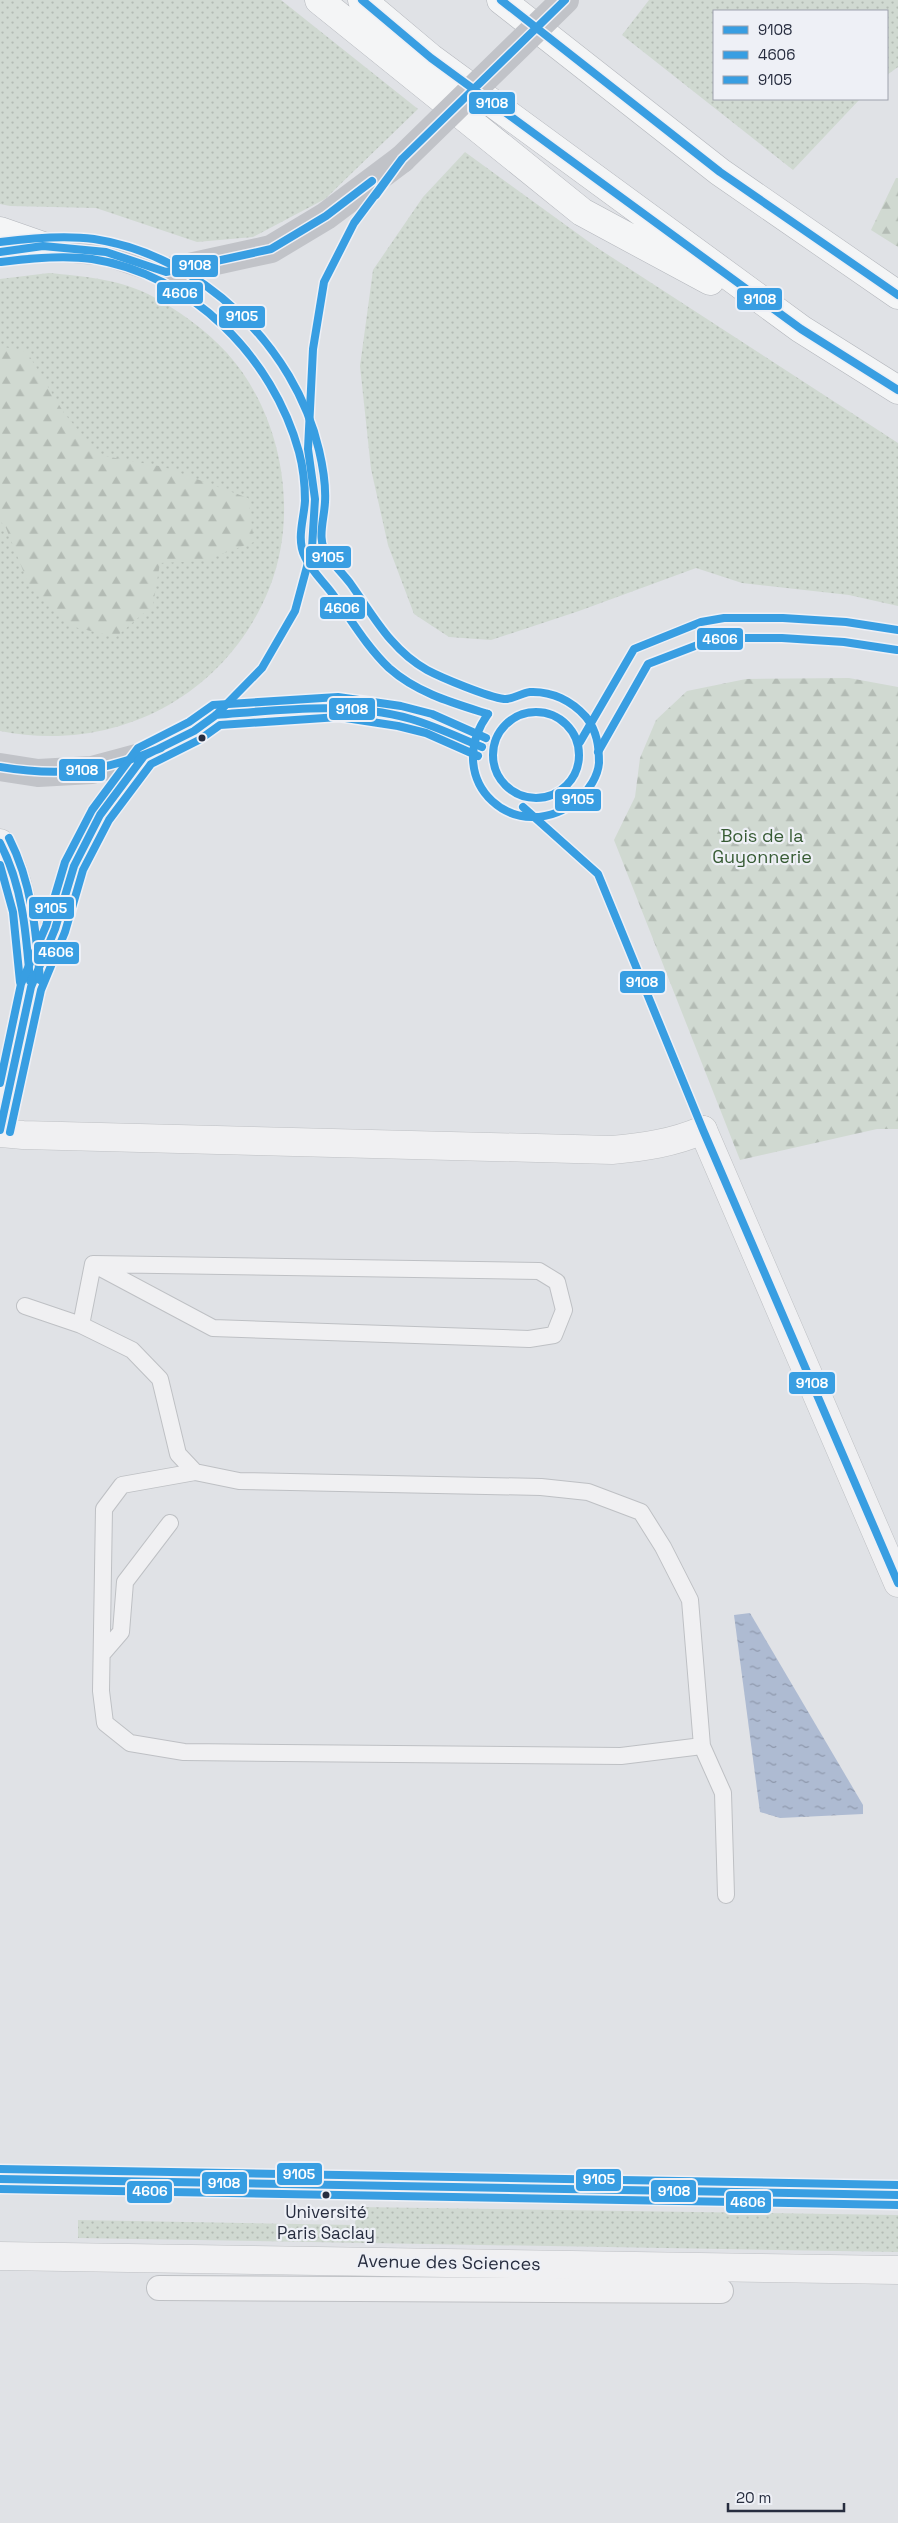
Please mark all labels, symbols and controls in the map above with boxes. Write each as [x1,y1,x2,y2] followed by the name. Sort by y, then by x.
[713,10,888,100] legend
[758,20,792,39] text: 9108
[758,45,795,64] text: 4606
[758,70,792,89] text: 9105
[468,91,516,115] line badge: 9108
[476,94,509,112] text: 9108
[171,254,219,278] line badge: 9108
[179,256,212,274] text: 9108
[156,281,204,305] line badge: 4606
[162,284,198,302] text: 4606
[736,287,783,311] line badge: 9108
[744,290,777,308] text: 9108
[218,305,266,329] line badge: 9105
[226,307,258,325] text: 9105
[305,545,352,569] line badge: 9105
[312,548,344,566] text: 9105
[319,596,366,620] line badge: 4606
[324,599,360,617] text: 4606
[696,627,744,651] line badge: 4606
[702,630,738,648] text: 4606
[328,697,376,721] line badge: 9108
[336,700,369,718] text: 9108
[197,733,207,743] unlabelled marker
[58,758,106,782] line badge: 9108
[66,761,99,779] text: 9108
[554,788,602,812] line badge: 9105
[562,790,594,808] text: 9105
[712,824,812,868] park label: Bois de la Guyonnerie
[28,896,75,920] line badge: 9105
[35,899,67,917] text: 9105
[33,941,80,965] line badge: 4606
[38,943,74,961] text: 4606
[619,970,666,994] line badge: 9108
[626,973,659,991] text: 9108
[788,1371,836,1395] line badge: 9108
[796,1374,829,1392] text: 9108
[276,2162,323,2186] line badge: 9105
[283,2165,315,2183] text: 9105
[575,2168,622,2192] line badge: 9105
[583,2170,615,2188] text: 9105
[201,2171,248,2195] line badge: 9108
[208,2174,241,2192] text: 9108
[650,2179,697,2203] line badge: 9108
[126,2180,173,2204] line badge: 4606
[132,2182,168,2200] text: 4606
[658,2182,691,2200] text: 9108
[321,2190,331,2200] marker: Université Paris Saclay
[725,2190,772,2214] line badge: 4606
[730,2193,766,2211] text: 4606
[277,2201,375,2244] place label: Université Paris Saclay
[357,2249,541,2275] street label: Avenue des Sciences
[728,2480,844,2512] scale bar
[736,2488,771,2507] text: 20 m

